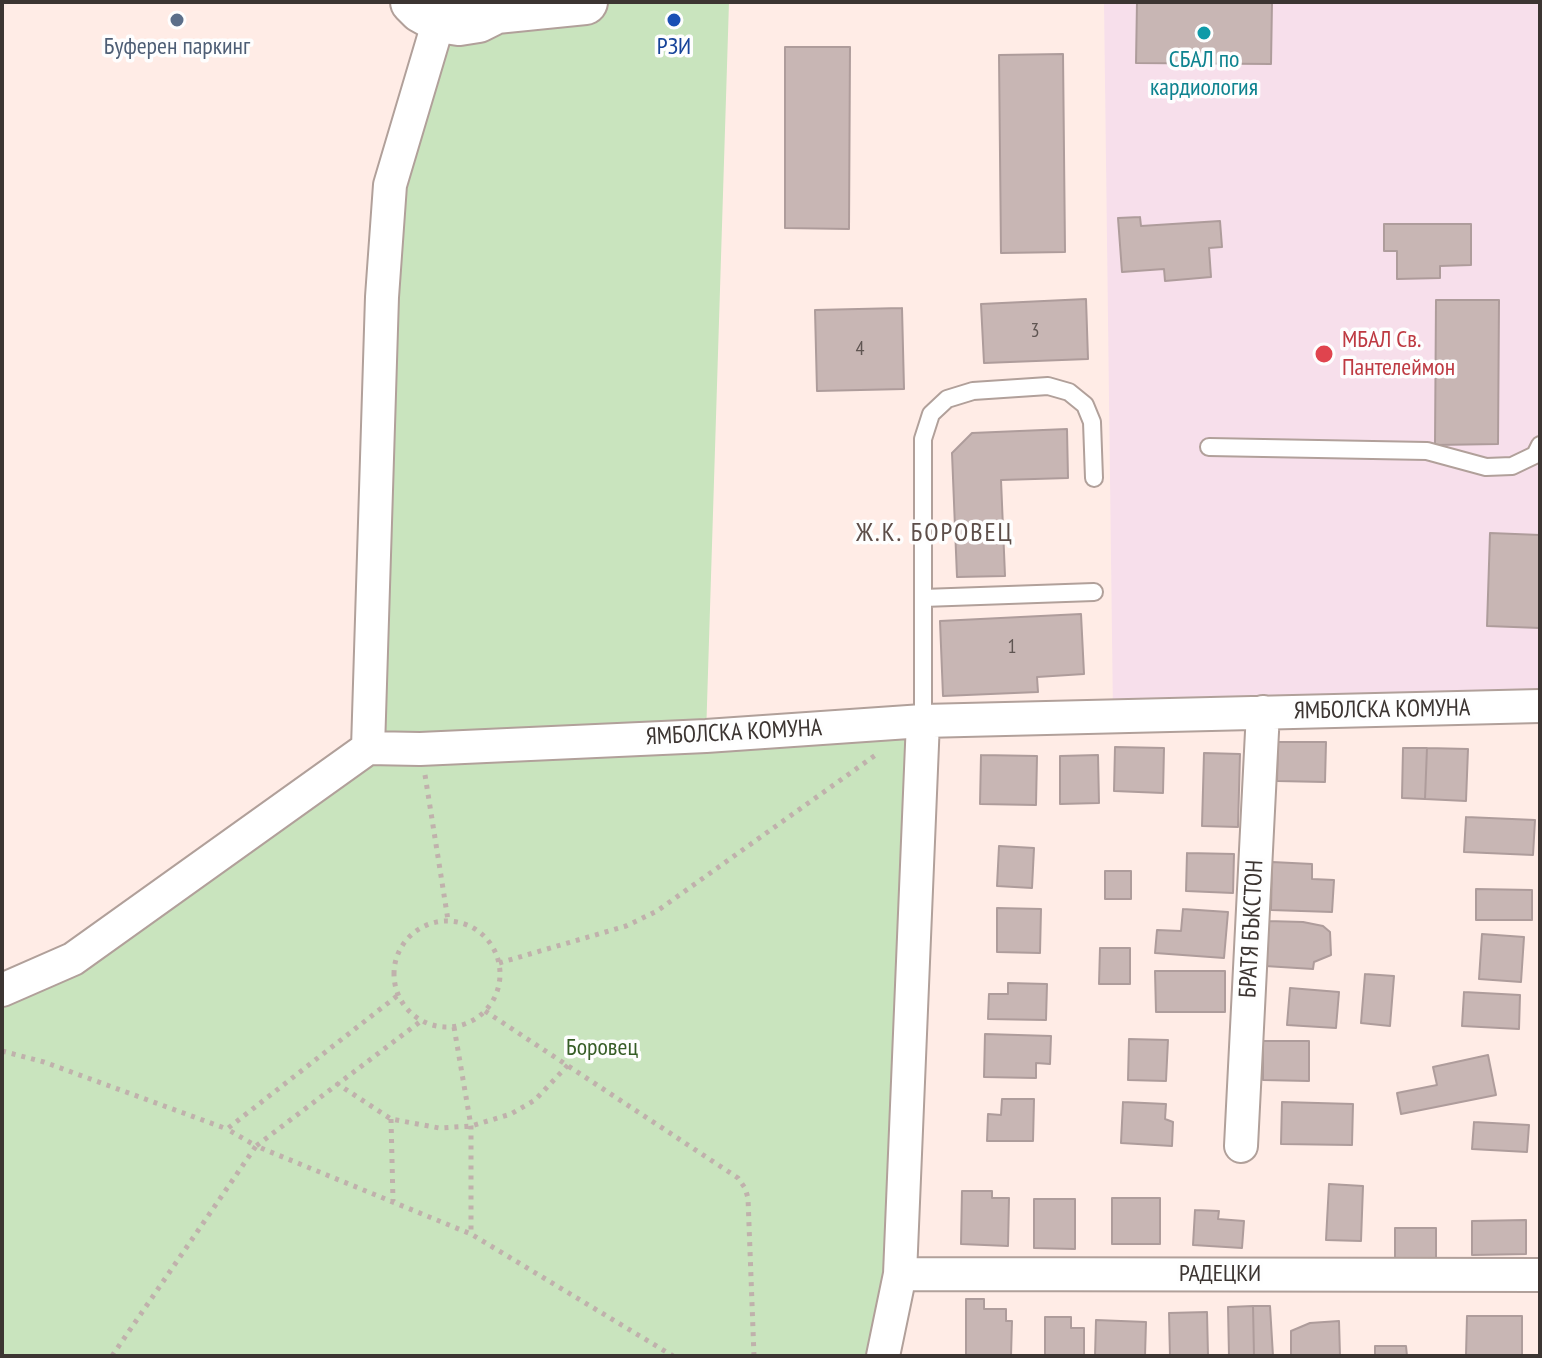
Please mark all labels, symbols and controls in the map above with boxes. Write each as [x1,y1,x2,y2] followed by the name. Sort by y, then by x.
[168,11,186,29] marker: Буферен паркинг
[665,11,683,29] marker: РЗИ
[1195,24,1213,42] marker: СБАЛ по кардиология
[104,33,250,61] place label: Буферен паркинг
[657,33,691,61] place label: РЗИ
[1150,46,1258,102] place label: СБАЛ по кардиология
[1031,319,1039,343] house number: 3
[1342,326,1455,382] place label: МБАЛ Св. Пантелеймон
[856,337,864,361] house number: 4
[1313,343,1335,365] marker: МБАЛ Св. Пантелеймон
[856,518,1014,550] district label: Ж.К. БОРОВЕЦ
[1008,635,1016,659] house number: 1
[1294,694,1470,726] street label: ЯМБОЛСКА КОМУНА
[645,714,823,752] street label: ЯМБОЛСКА КОМУНА
[1234,859,1270,999] street label: БРАТЯ БЪКСТОН
[566,1034,638,1062] park label: Боровец
[1179,1260,1261,1288] street label: РАДЕЦКИ

